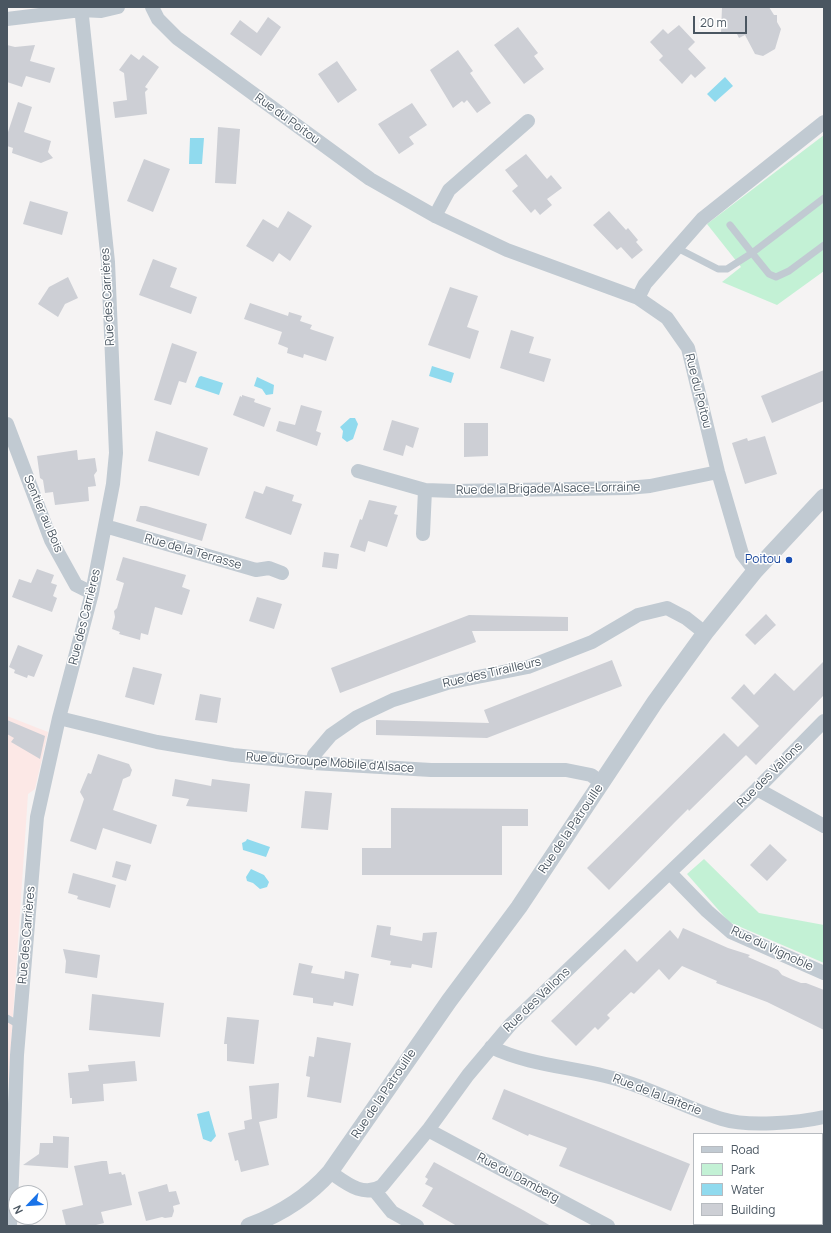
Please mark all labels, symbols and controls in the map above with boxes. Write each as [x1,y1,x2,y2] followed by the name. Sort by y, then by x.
[695,8,749,34] scale bar
[700,14,727,31] text: 20 m
[252,91,322,147] street label: Rue du Poitou
[98,248,118,346] street label: Rue des Carrières
[682,352,714,430] street label: Rue du Poitou
[20,473,66,555] street label: Sentier au Bois
[456,480,640,498] street label: Rue de la Brigade Alsace-Lorraine
[143,531,243,573] street label: Rue de la Terrasse
[745,553,781,567] place label: Poitou
[784,555,794,565] marker: Poitou
[66,568,104,666] street label: Rue des Carrières
[441,655,543,691] street label: Rue des Tirailleurs
[734,739,806,811] street label: Rue des Vallons
[245,750,415,776] street label: Rue du Groupe Mobile d'Alsace
[536,782,606,876] street label: Rue de la Patrouille
[16,885,38,985] street label: Rue des Carrières
[729,924,815,974] street label: Rue du Vignoble
[501,965,573,1035] street label: Rue des Vallons
[349,1047,419,1141] street label: Rue de la Patrouille
[611,1071,703,1119] street label: Rue de la Laiterie
[693,1133,823,1225] legend
[731,1141,759,1158] text: Road
[474,1150,562,1206] street label: Rue du Damberg
[731,1161,755,1178] text: Park
[731,1181,764,1198] text: Water
[8,1185,48,1225] north arrow
[731,1201,775,1218] text: Building
[9,1203,26,1217] text: N

